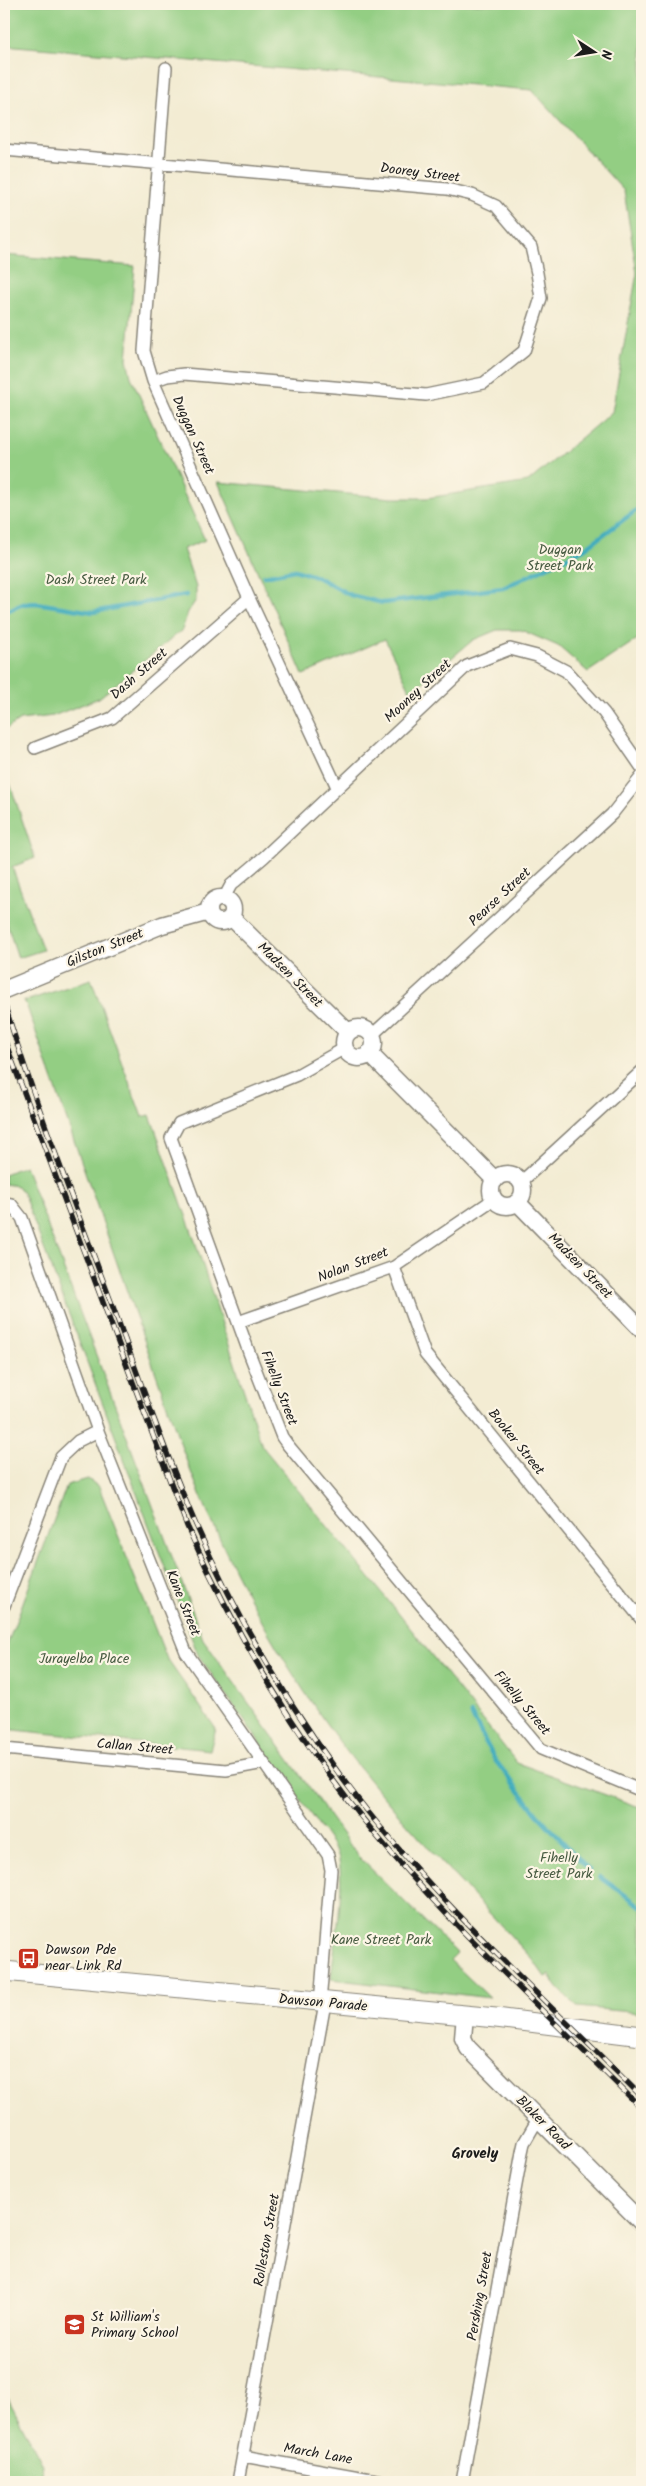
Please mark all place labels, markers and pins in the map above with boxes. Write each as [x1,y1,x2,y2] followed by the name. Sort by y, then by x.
[45,1939,122,1977] place label: Dawson Pde near Link Rd
[17,1946,41,1970] bus stop icon: Dawson Pde near Link Rd
[91,2306,179,2344] place label: St William's Primary School
[63,2313,87,2337] school or university icon: St William's Primary School

